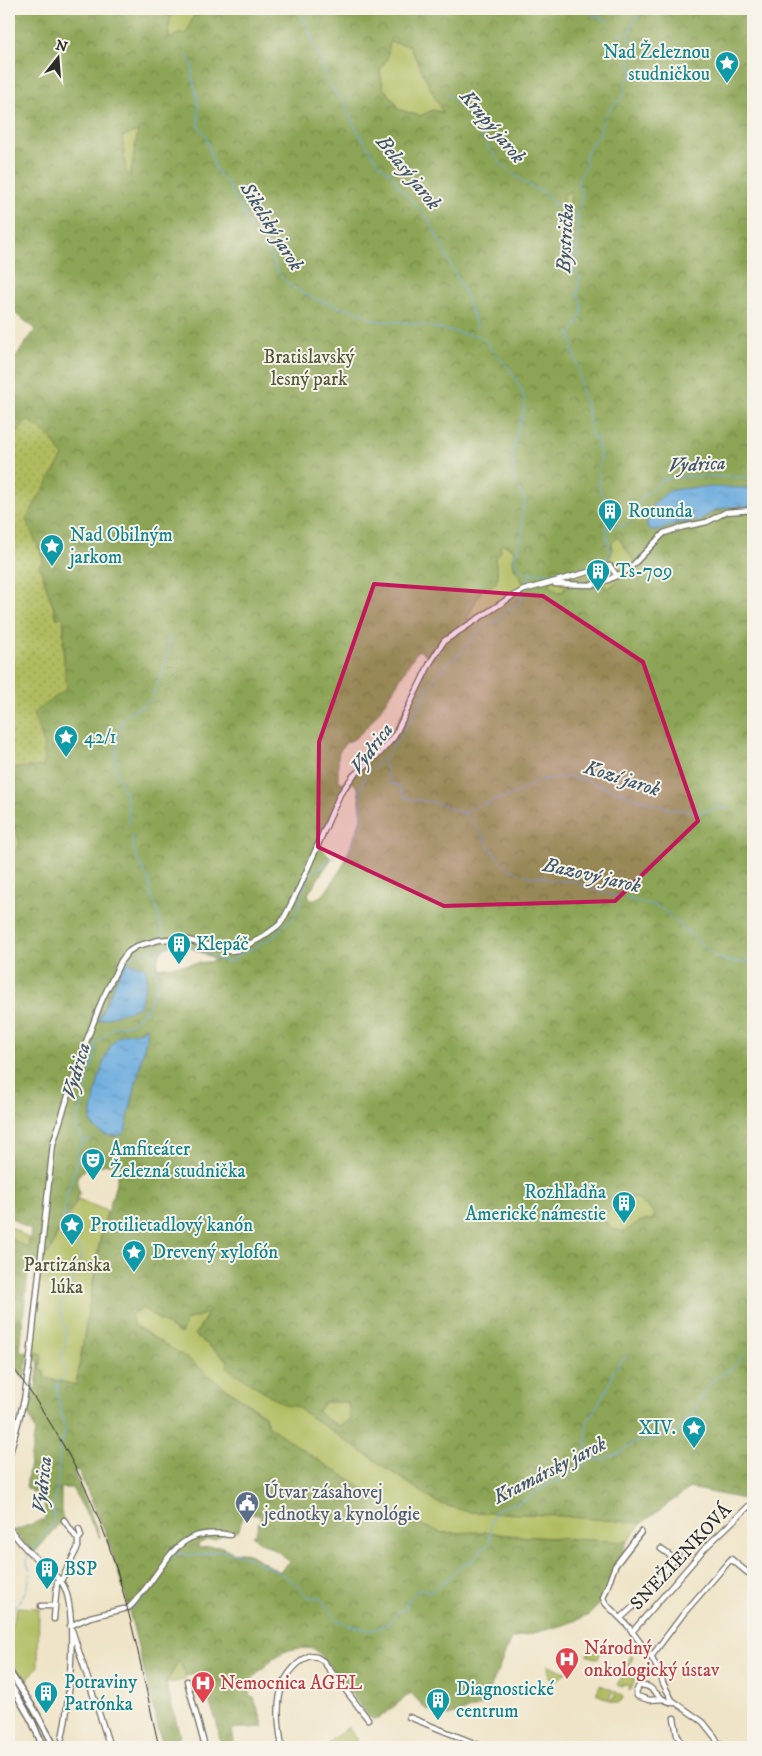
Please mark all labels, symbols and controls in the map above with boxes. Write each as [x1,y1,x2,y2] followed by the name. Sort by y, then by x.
[32,32,82,82] north arrow
[53,36,70,57] text: N
[603,39,710,86] place label: Nad Železnou studničkou
[714,50,740,84] place icon: Nad Železnou studničkou
[453,84,531,170] water label: Krupý jarok
[370,130,446,216] water label: Belasý jarok
[233,177,308,277] water label: Sikelský jarok
[552,203,580,274] water label: Bystrička
[263,346,356,391] park label: Bratislavský lesný park
[668,451,726,479] water label: Vydrica
[597,498,623,532] building icon: Rotunda
[628,500,692,523] place label: Rotunda
[67,524,173,569] place label: Nad Obilným jarkom
[39,533,65,567] place icon: Nad Obilným jarkom
[585,558,611,592] building icon: Ts-709
[616,560,673,583] place label: Ts-709
[345,719,399,779] water label: Vydrica
[53,724,79,758] place icon: 42/1
[84,726,116,749] place label: 42/1
[580,755,664,803] water label: Kozí jarok
[540,852,644,899] water label: Bazový jarok
[166,931,192,965] building icon: Klepáč
[196,933,249,956] place label: Klepáč
[57,1040,97,1102] water label: Vydrica
[110,1138,245,1183] place label: Amfiteáter Železná studnička
[80,1147,106,1181] theatre icon: Amfiteáter Železná studnička
[465,1181,606,1226] place label: Rozhľadňa Americké námestie
[611,1190,637,1224] building icon: Rozhľadňa Americké námestie
[59,1212,85,1246] place icon: Protilietadlový kanón
[90,1214,253,1237] place label: Protilietadlový kanón
[121,1239,147,1273] place icon: Drevený xylofón
[152,1241,278,1264] place label: Drevený xylofón
[23,1254,111,1299] park label: Partizánska lúka
[681,1415,707,1449] place icon: XIV.
[639,1417,676,1440] place label: XIV.
[488,1431,612,1511] water label: Kramársky jarok
[28,1455,58,1515] water label: Vydrica
[261,1479,420,1526] place label: Útvar zásahovej jednotky a kynológie
[234,1490,260,1524] public building icon: Útvar zásahovej jednotky a kynológie
[624,1497,737,1615] street label: SNEŽIENKOVÁ
[34,1556,60,1590] building icon: BSP
[64,1558,97,1581] place label: BSP
[584,1637,720,1682] place label: Národný onkologický ústav
[554,1646,580,1680] hospital icon: Národný onkologický ústav
[190,1670,216,1704] hospital icon: Nemocnica AGEL
[64,1671,138,1716] place label: Potraviny Patrónka
[220,1672,363,1695] place label: Nemocnica AGEL
[456,1678,554,1723] place label: Diagnostické centrum
[33,1680,59,1714] building icon: Potraviny Patrónka
[425,1687,451,1721] building icon: Diagnostické centrum

